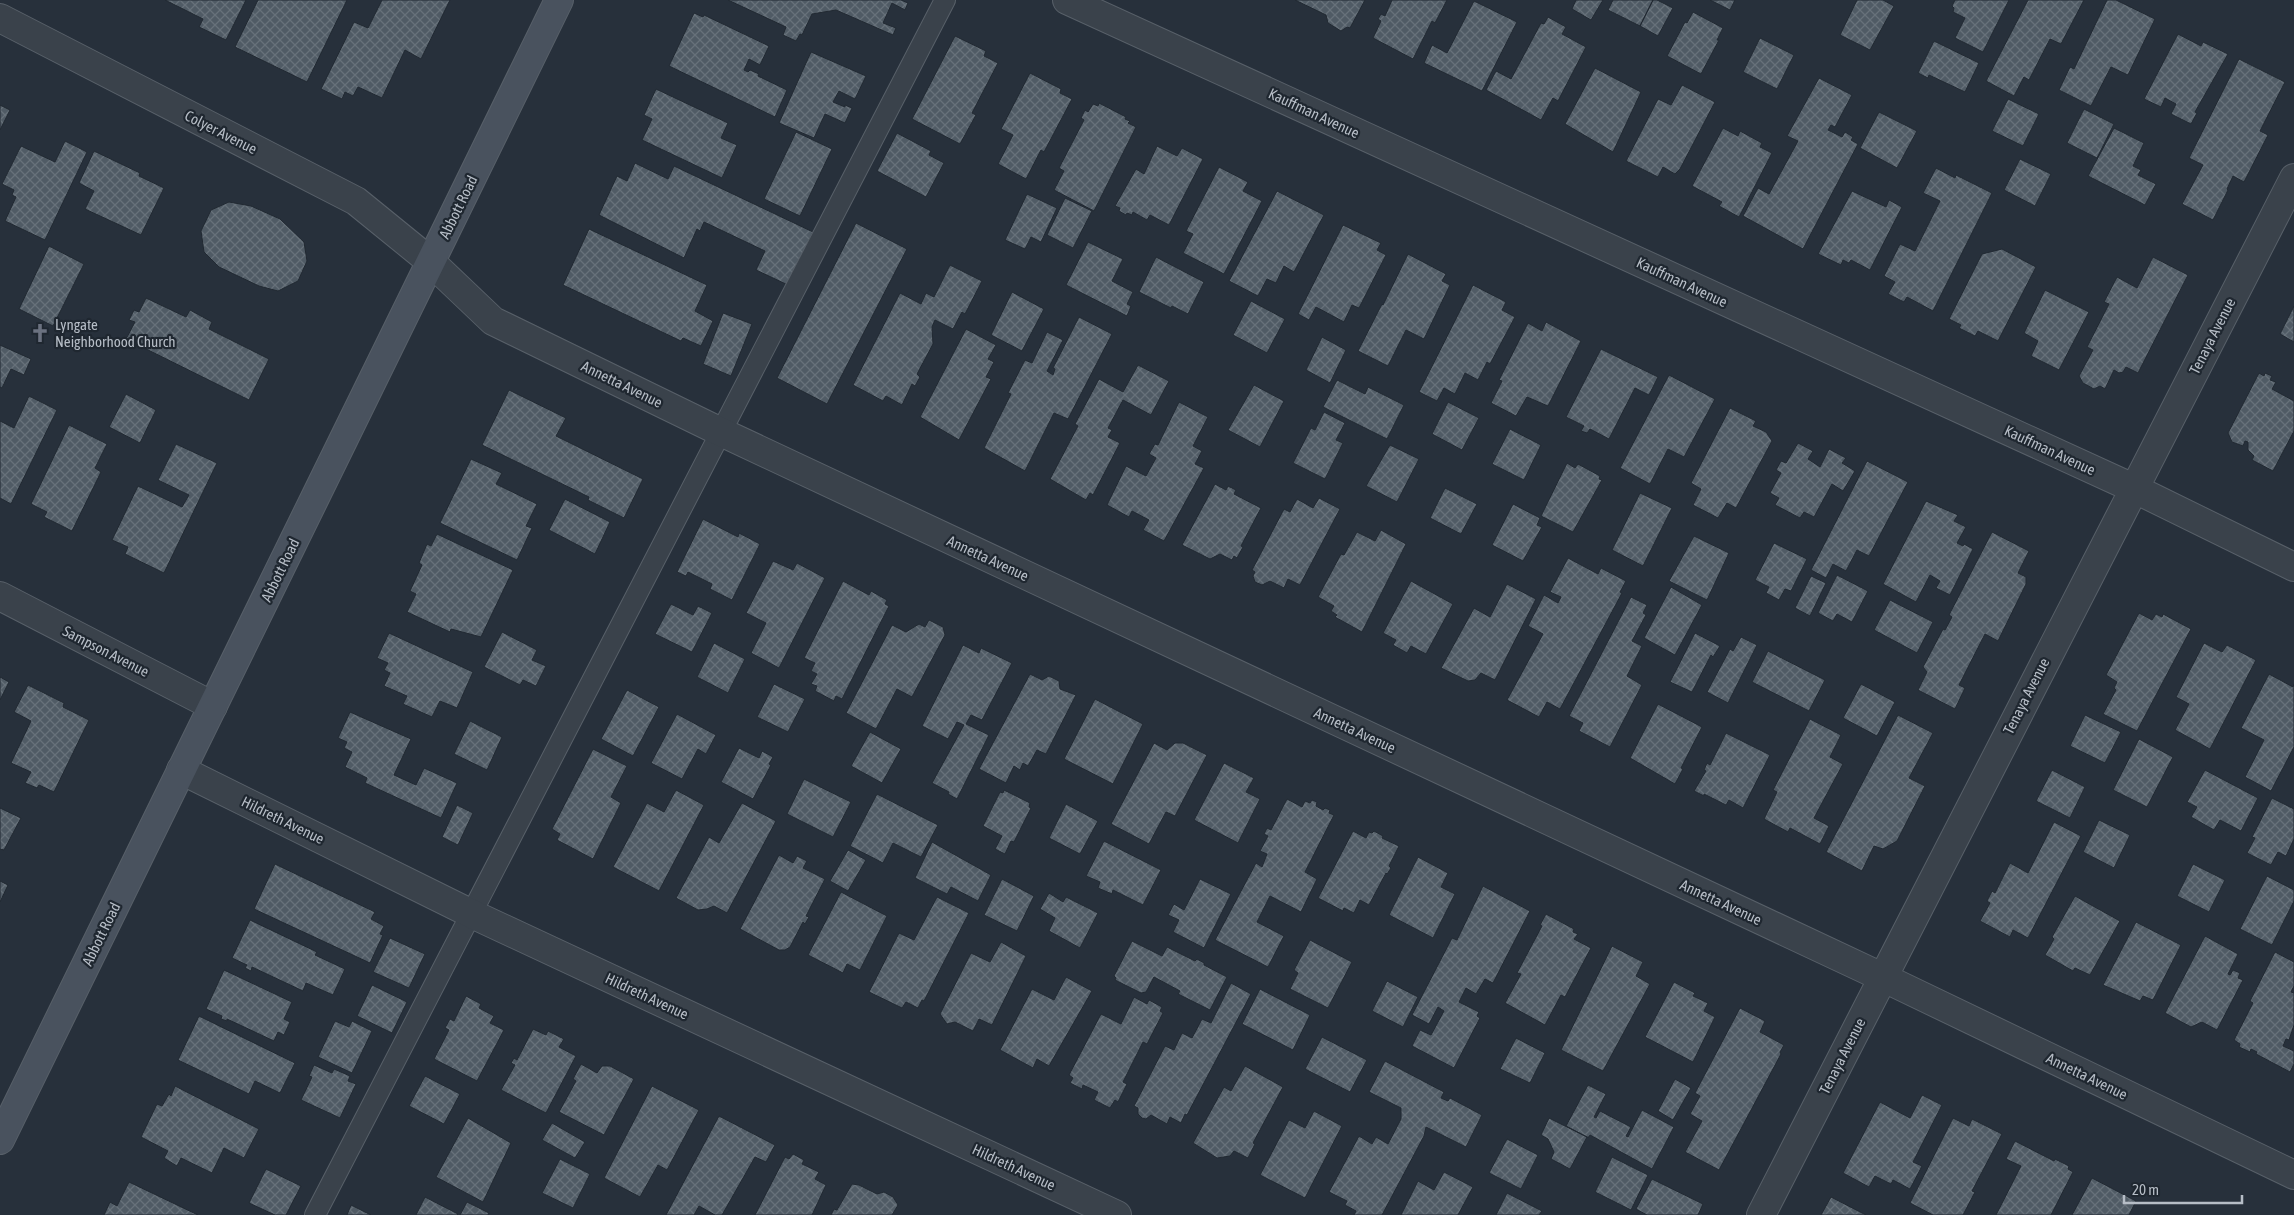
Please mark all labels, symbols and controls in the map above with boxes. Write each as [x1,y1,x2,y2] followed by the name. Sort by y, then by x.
[1266,85,1362,141] street label: Kauffman Avenue
[182,107,260,157] street label: Colyer Avenue
[435,173,481,241] street label: Abbott Road
[1634,254,1730,310] street label: Kauffman Avenue
[2186,295,2239,377] street label: Tenaya Avenue
[55,316,175,350] place label: Lyngate Neighborhood Church
[29,322,51,344] church icon: Lyngate Neighborhood Church
[579,357,665,411] street label: Annetta Avenue
[2002,422,2098,478] street label: Kauffman Avenue
[945,532,1032,584] street label: Annetta Avenue
[257,536,303,604] street label: Abbott Road
[60,622,152,680] street label: Sampson Avenue
[2000,655,2053,737] street label: Tenaya Avenue
[1312,704,1399,756] street label: Annetta Avenue
[239,793,327,847] street label: Hildreth Avenue
[1678,876,1765,928] street label: Annetta Avenue
[78,900,124,968] street label: Abbott Road
[603,969,691,1023] street label: Hildreth Avenue
[1816,1015,1869,1097] street label: Tenaya Avenue
[2044,1049,2130,1103] street label: Annetta Avenue
[970,1140,1058,1194] street label: Hildreth Avenue
[2124,1172,2242,1204] scale bar
[2132,1181,2159,1198] text: 20 m

